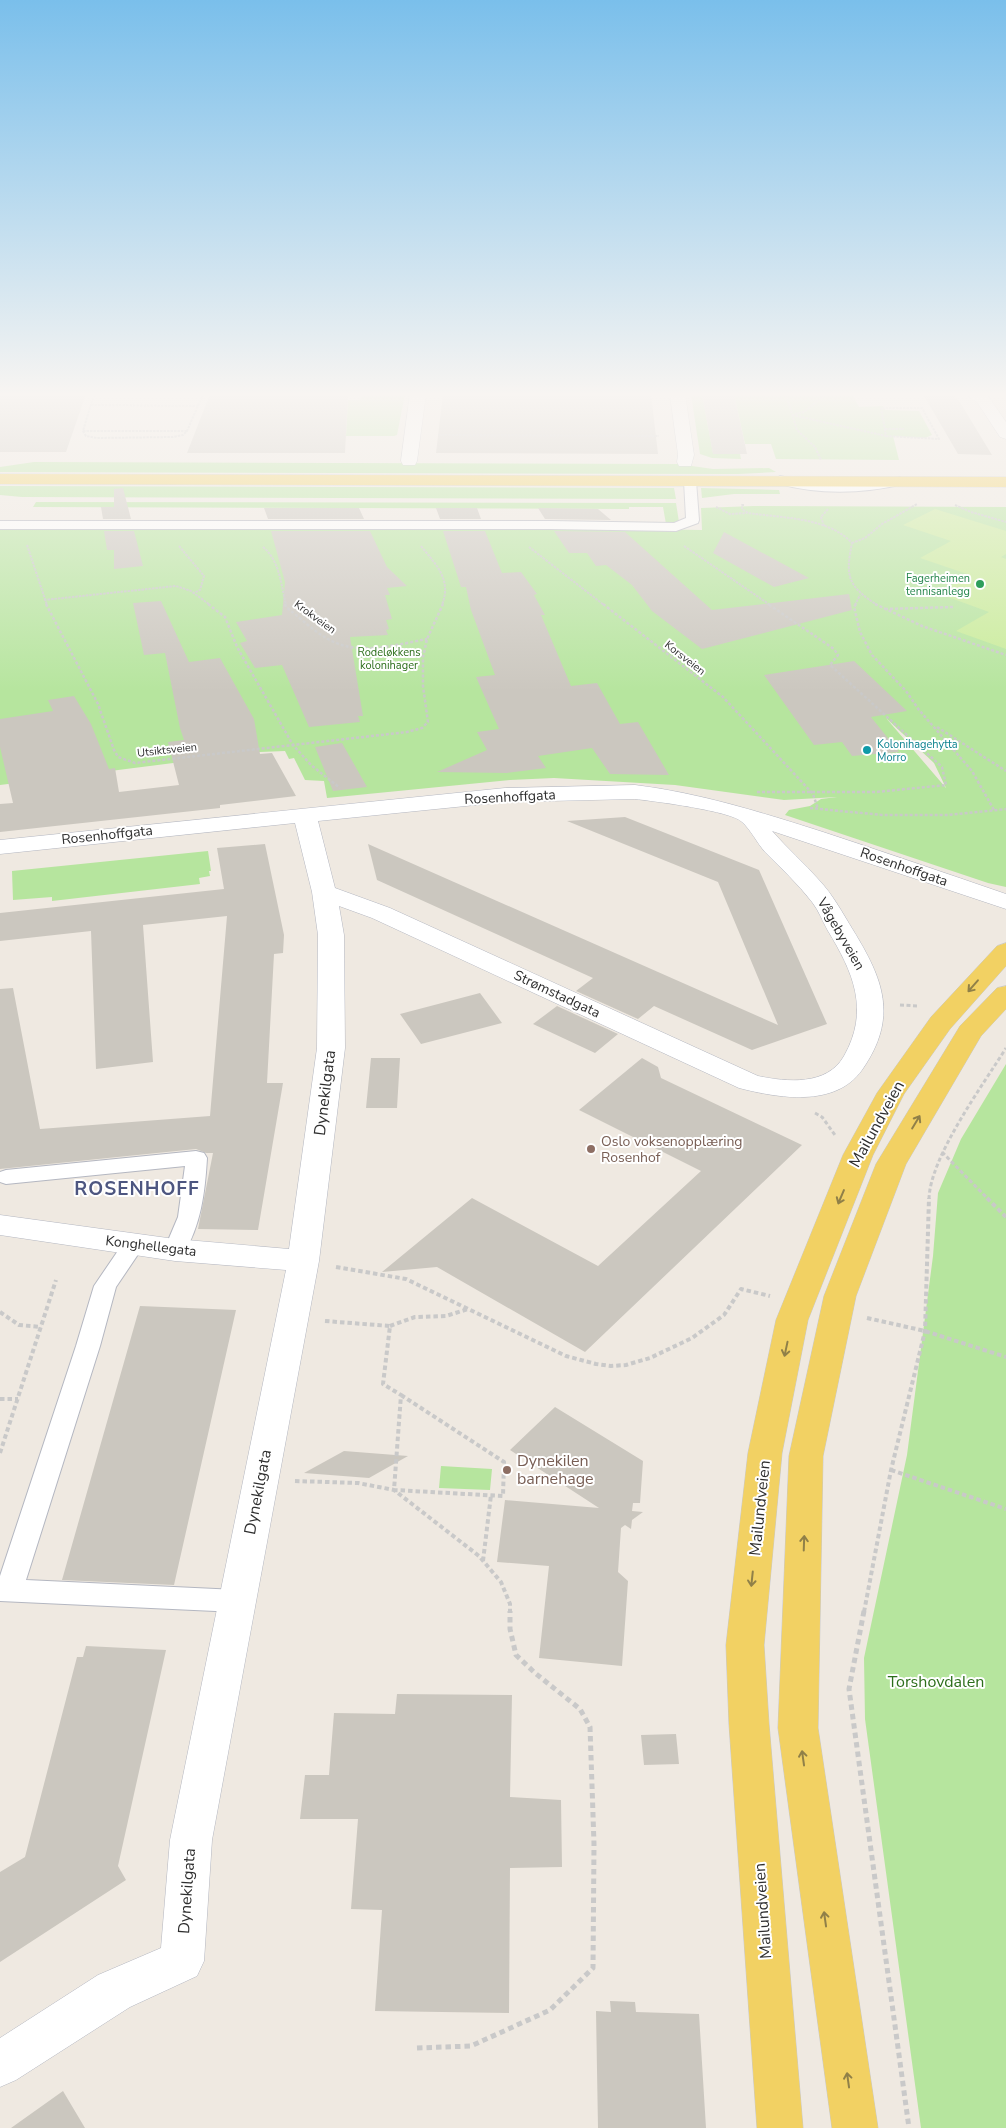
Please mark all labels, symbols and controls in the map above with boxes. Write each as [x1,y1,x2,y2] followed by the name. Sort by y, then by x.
[906,571,970,599] place label: Fagerheimen tennisanlegg
[974,578,986,590] marker: Fagerheimen tennisanlegg
[291,597,339,637] street label: Krokveien
[661,637,709,679] street label: Korsveien
[357,645,421,673] park label: Rodeløkkens kolonihager
[877,737,958,765] place label: Kolonihagehytta Morro
[136,739,198,761] street label: Utsiktsveien
[861,744,873,756] marker: Kolonihagehytta Morro
[464,785,556,809] street label: Rosenhoffgata
[60,821,154,849] street label: Rosenhoffgata
[858,843,950,891] street label: Rosenhoffgata
[812,893,869,974] street label: Vågebyveien
[511,966,603,1022] street label: Strømstadgata
[967,979,978,992] one-way arrow
[309,1049,341,1137] street label: Dynekilgata
[844,1077,910,1171] street label: Mailundveien
[911,1116,921,1130] one-way arrow
[601,1132,743,1167] place label: Oslo voksenopplæring Rosenhof
[585,1143,597,1155] marker: Oslo voksenopplæring Rosenhof
[74,1176,200,1202] district label: ROSENHOFF
[835,1189,845,1204] one-way arrow
[104,1231,198,1261] street label: Konghellegata
[781,1341,791,1357] one-way arrow
[239,1448,277,1536] street label: Dynekilgata
[517,1450,594,1490] place label: Dynekilen barnehage
[744,1459,776,1557] street label: Mailundveien
[501,1464,513,1476] marker: Dynekilen barnehage
[799,1536,809,1552] one-way arrow
[748,1571,757,1587] one-way arrow
[888,1671,984,1693] park label: Torshovdalen
[797,1750,807,1766] one-way arrow
[173,1847,201,1935] street label: Dynekilgata
[749,1862,777,1960] street label: Mailundveien
[820,1911,830,1927] one-way arrow
[843,2072,853,2088] one-way arrow

